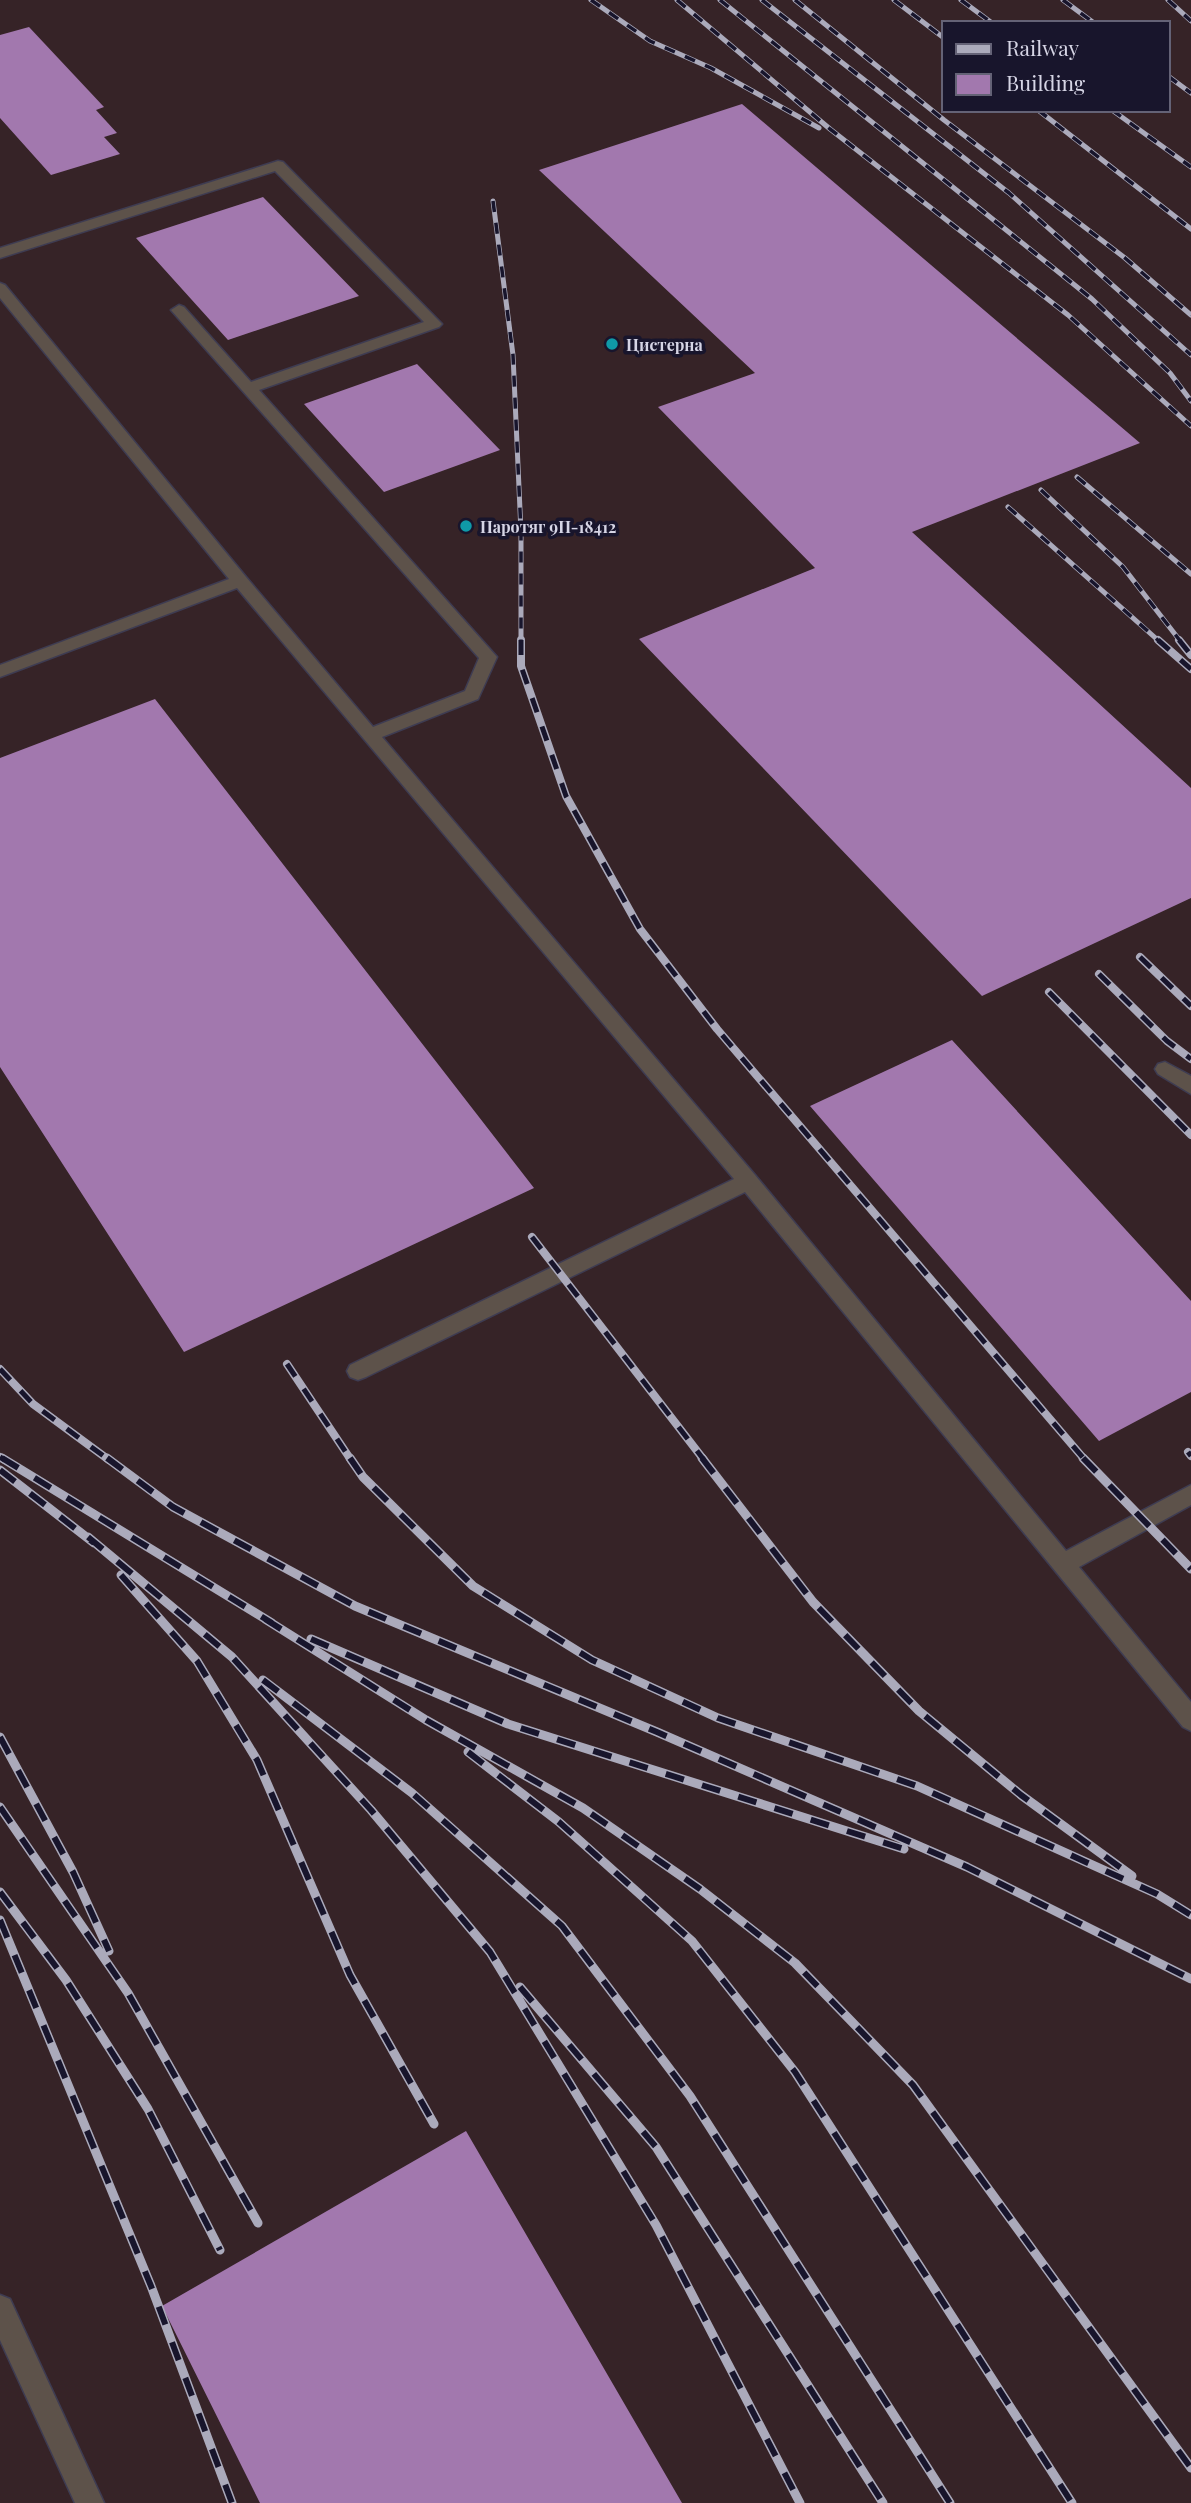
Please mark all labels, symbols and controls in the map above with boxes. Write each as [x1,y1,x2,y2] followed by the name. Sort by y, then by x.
[942,21,1170,112] legend
[1006,33,1080,61] text: Railway
[1006,68,1085,96] text: Building
[626,334,704,355] place label: Цистерна
[604,336,620,352] marker: Цистерна
[480,516,616,537] place label: Паротяг 9П-18412
[458,518,474,534] marker: Паротяг 9П-18412

